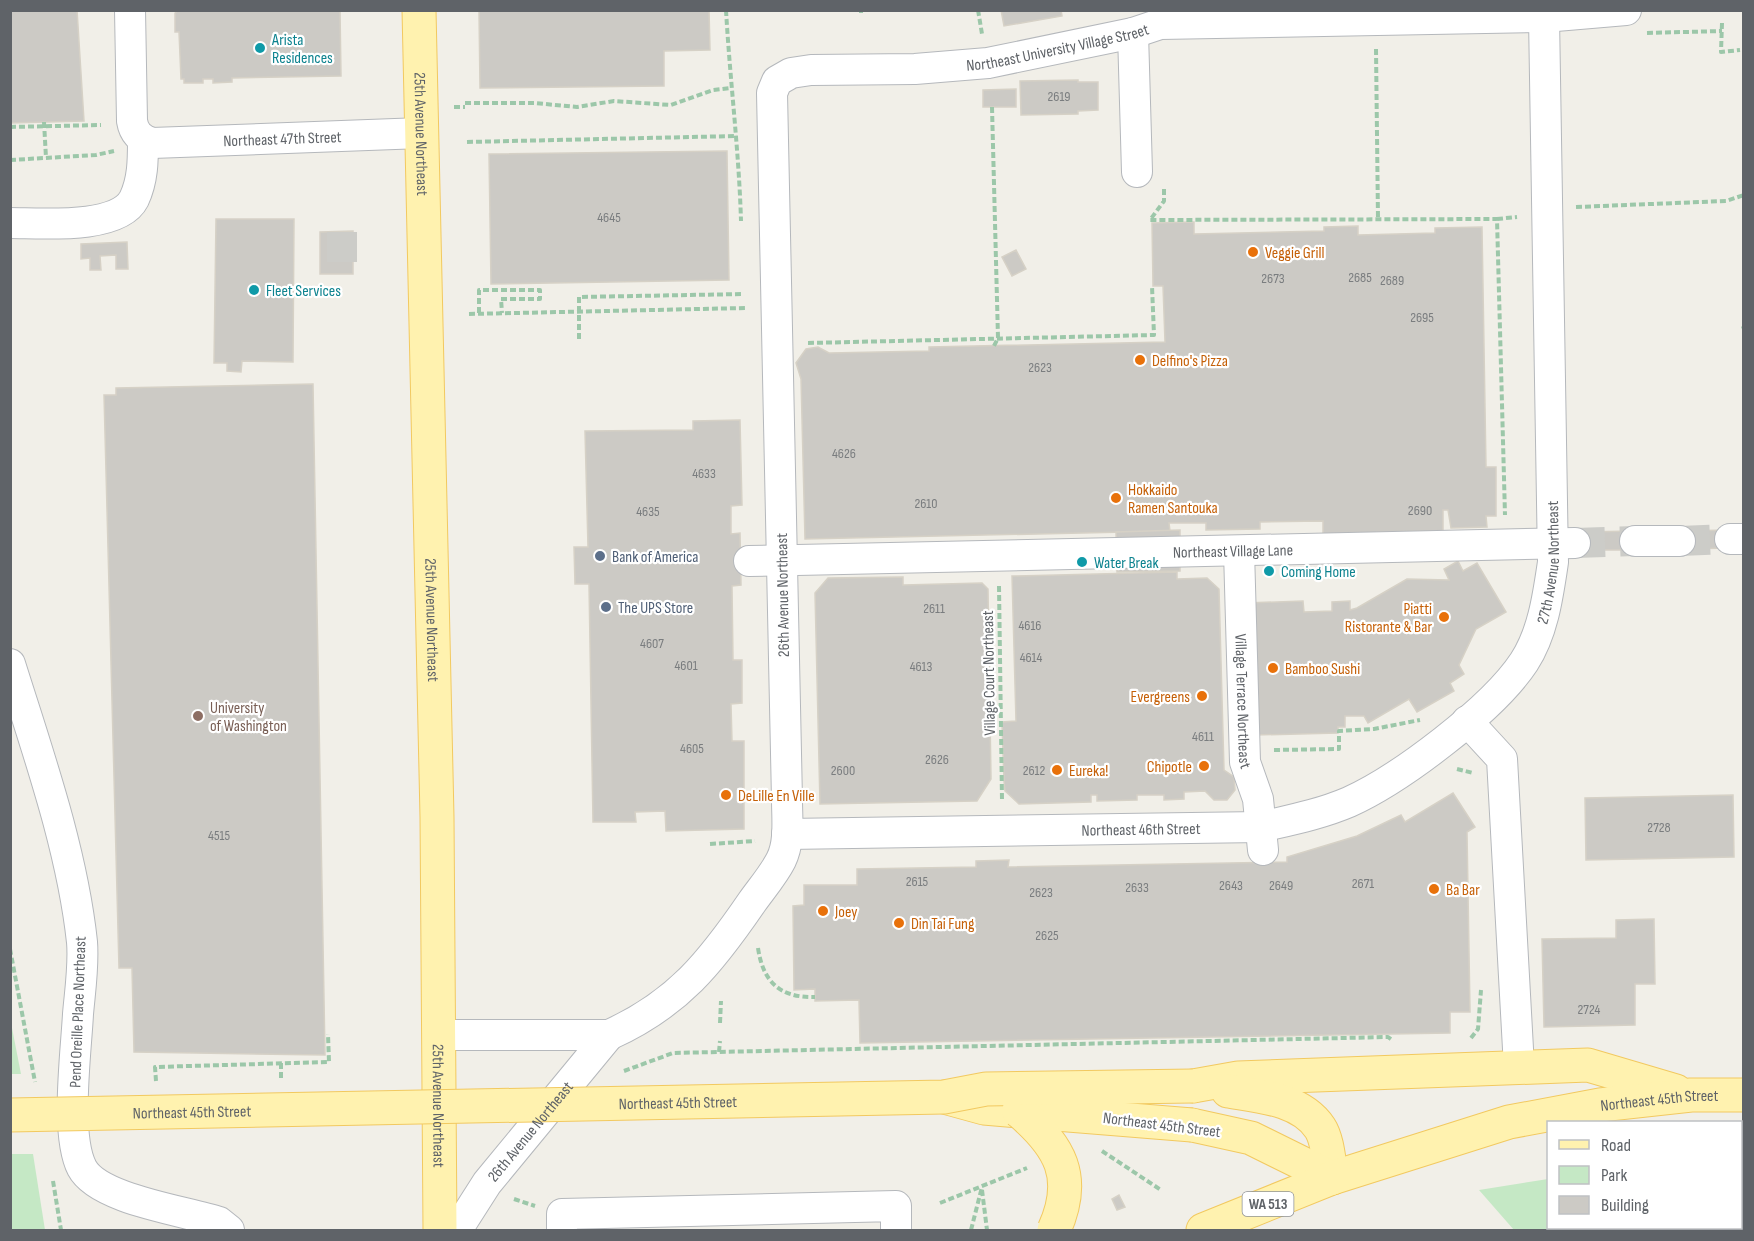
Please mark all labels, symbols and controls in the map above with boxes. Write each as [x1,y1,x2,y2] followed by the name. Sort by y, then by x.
[966,20,1151,76] street label: Northeast University Village Street
[271,31,333,68] place label: Arista Residences
[253,41,267,55] marker: Arista Residences
[409,72,431,196] street label: 25th Avenue Northeast
[1047,88,1071,105] house number: 2619
[223,128,342,151] street label: Northeast 47th Street
[597,209,621,226] house number: 4645
[1265,244,1324,263] place label: Veggie Grill
[1246,245,1260,259] marker: Veggie Grill
[1348,269,1372,286] house number: 2685
[1261,270,1285,287] house number: 2673
[1380,272,1404,289] house number: 2689
[266,282,341,301] place label: Fleet Services
[247,283,261,297] marker: Fleet Services
[1410,309,1434,326] house number: 2695
[1152,352,1228,371] place label: Delfino's Pizza
[1133,353,1147,367] marker: Delfino's Pizza
[1028,359,1052,376] house number: 2623
[832,445,856,462] house number: 4626
[692,465,716,482] house number: 4633
[1128,481,1218,518] place label: Hokkaido Ramen Santouka
[1109,491,1123,505] marker: Hokkaido Ramen Santouka
[914,495,938,512] house number: 2610
[1534,500,1564,626] street label: 27th Avenue Northeast
[1408,502,1432,519] house number: 2690
[636,503,660,520] house number: 4635
[773,533,794,657] street label: 26th Avenue Northeast
[1173,541,1293,563] street label: Northeast Village Lane
[612,548,698,567] place label: Bank of America
[593,549,607,563] marker: Bank of America
[1094,554,1159,573] place label: Water Break
[1075,555,1089,569] marker: Water Break
[420,558,442,682] street label: 25th Avenue Northeast
[1281,563,1356,582] place label: Coming Home
[1262,564,1276,578] marker: Coming Home
[618,599,693,618] place label: The UPS Store
[599,600,613,614] marker: The UPS Store
[923,600,945,617] house number: 2611
[1345,600,1432,637] place label: Piatti Ristorante & Bar
[979,610,1000,736] street label: Village Court Northeast
[1437,610,1451,624] marker: Piatti Ristorante & Bar
[1018,617,1042,634] house number: 4616
[1230,633,1255,772] street label: Village Terrace Northeast
[640,635,664,652] house number: 4607
[1020,649,1043,666] house number: 4614
[674,657,698,674] house number: 4601
[910,658,933,675] house number: 4613
[1285,660,1360,679] place label: Bamboo Sushi
[1266,661,1280,675] marker: Bamboo Sushi
[1131,688,1190,707] place label: Evergreens
[1195,689,1209,703] marker: Evergreens
[210,699,287,736] place label: University of Washington
[191,709,205,723] marker: University of Washington
[1192,728,1214,745] house number: 4611
[680,740,704,757] house number: 4605
[925,751,949,768] house number: 2626
[1147,758,1192,777] place label: Chipotle
[1197,759,1211,773] marker: Chipotle
[831,762,855,779] house number: 2600
[1023,762,1046,779] house number: 2612
[1069,762,1108,781] place label: Eureka!
[1050,763,1064,777] marker: Eureka!
[738,787,815,806] place label: DeLille En Ville
[719,788,733,802] marker: DeLille En Ville
[1647,819,1671,836] house number: 2728
[1081,820,1201,841] street label: Northeast 46th Street
[208,827,230,844] house number: 4515
[906,873,929,890] house number: 2615
[1352,875,1374,892] house number: 2671
[1219,877,1243,894] house number: 2643
[1269,877,1293,894] house number: 2649
[1125,879,1149,896] house number: 2633
[1446,881,1480,900] place label: Ba Bar
[1427,882,1441,896] marker: Ba Bar
[1029,884,1053,901] house number: 2623
[834,903,857,922] place label: Joey
[816,904,830,918] marker: Joey
[911,915,974,934] place label: Din Tai Fung
[892,916,906,930] marker: Din Tai Fung
[1035,927,1059,944] house number: 2625
[66,936,91,1088] street label: Pend Oreille Place Northeast
[1578,1001,1601,1018] house number: 2724
[428,1044,448,1168] street label: 25th Avenue Northeast
[484,1078,578,1186] street label: 26th Avenue Northeast
[1600,1087,1718,1116] street label: Northeast 45th Street
[619,1093,737,1114] street label: Northeast 45th Street
[133,1102,251,1124] street label: Northeast 45th Street
[1102,1109,1222,1142] street label: Northeast 45th Street
[1547,1121,1742,1229] legend
[1601,1135,1631,1156] text: Road
[1601,1165,1627,1186] text: Park
[1242,1192,1294,1216] road number: WA 513
[1601,1195,1649,1216] text: Building

